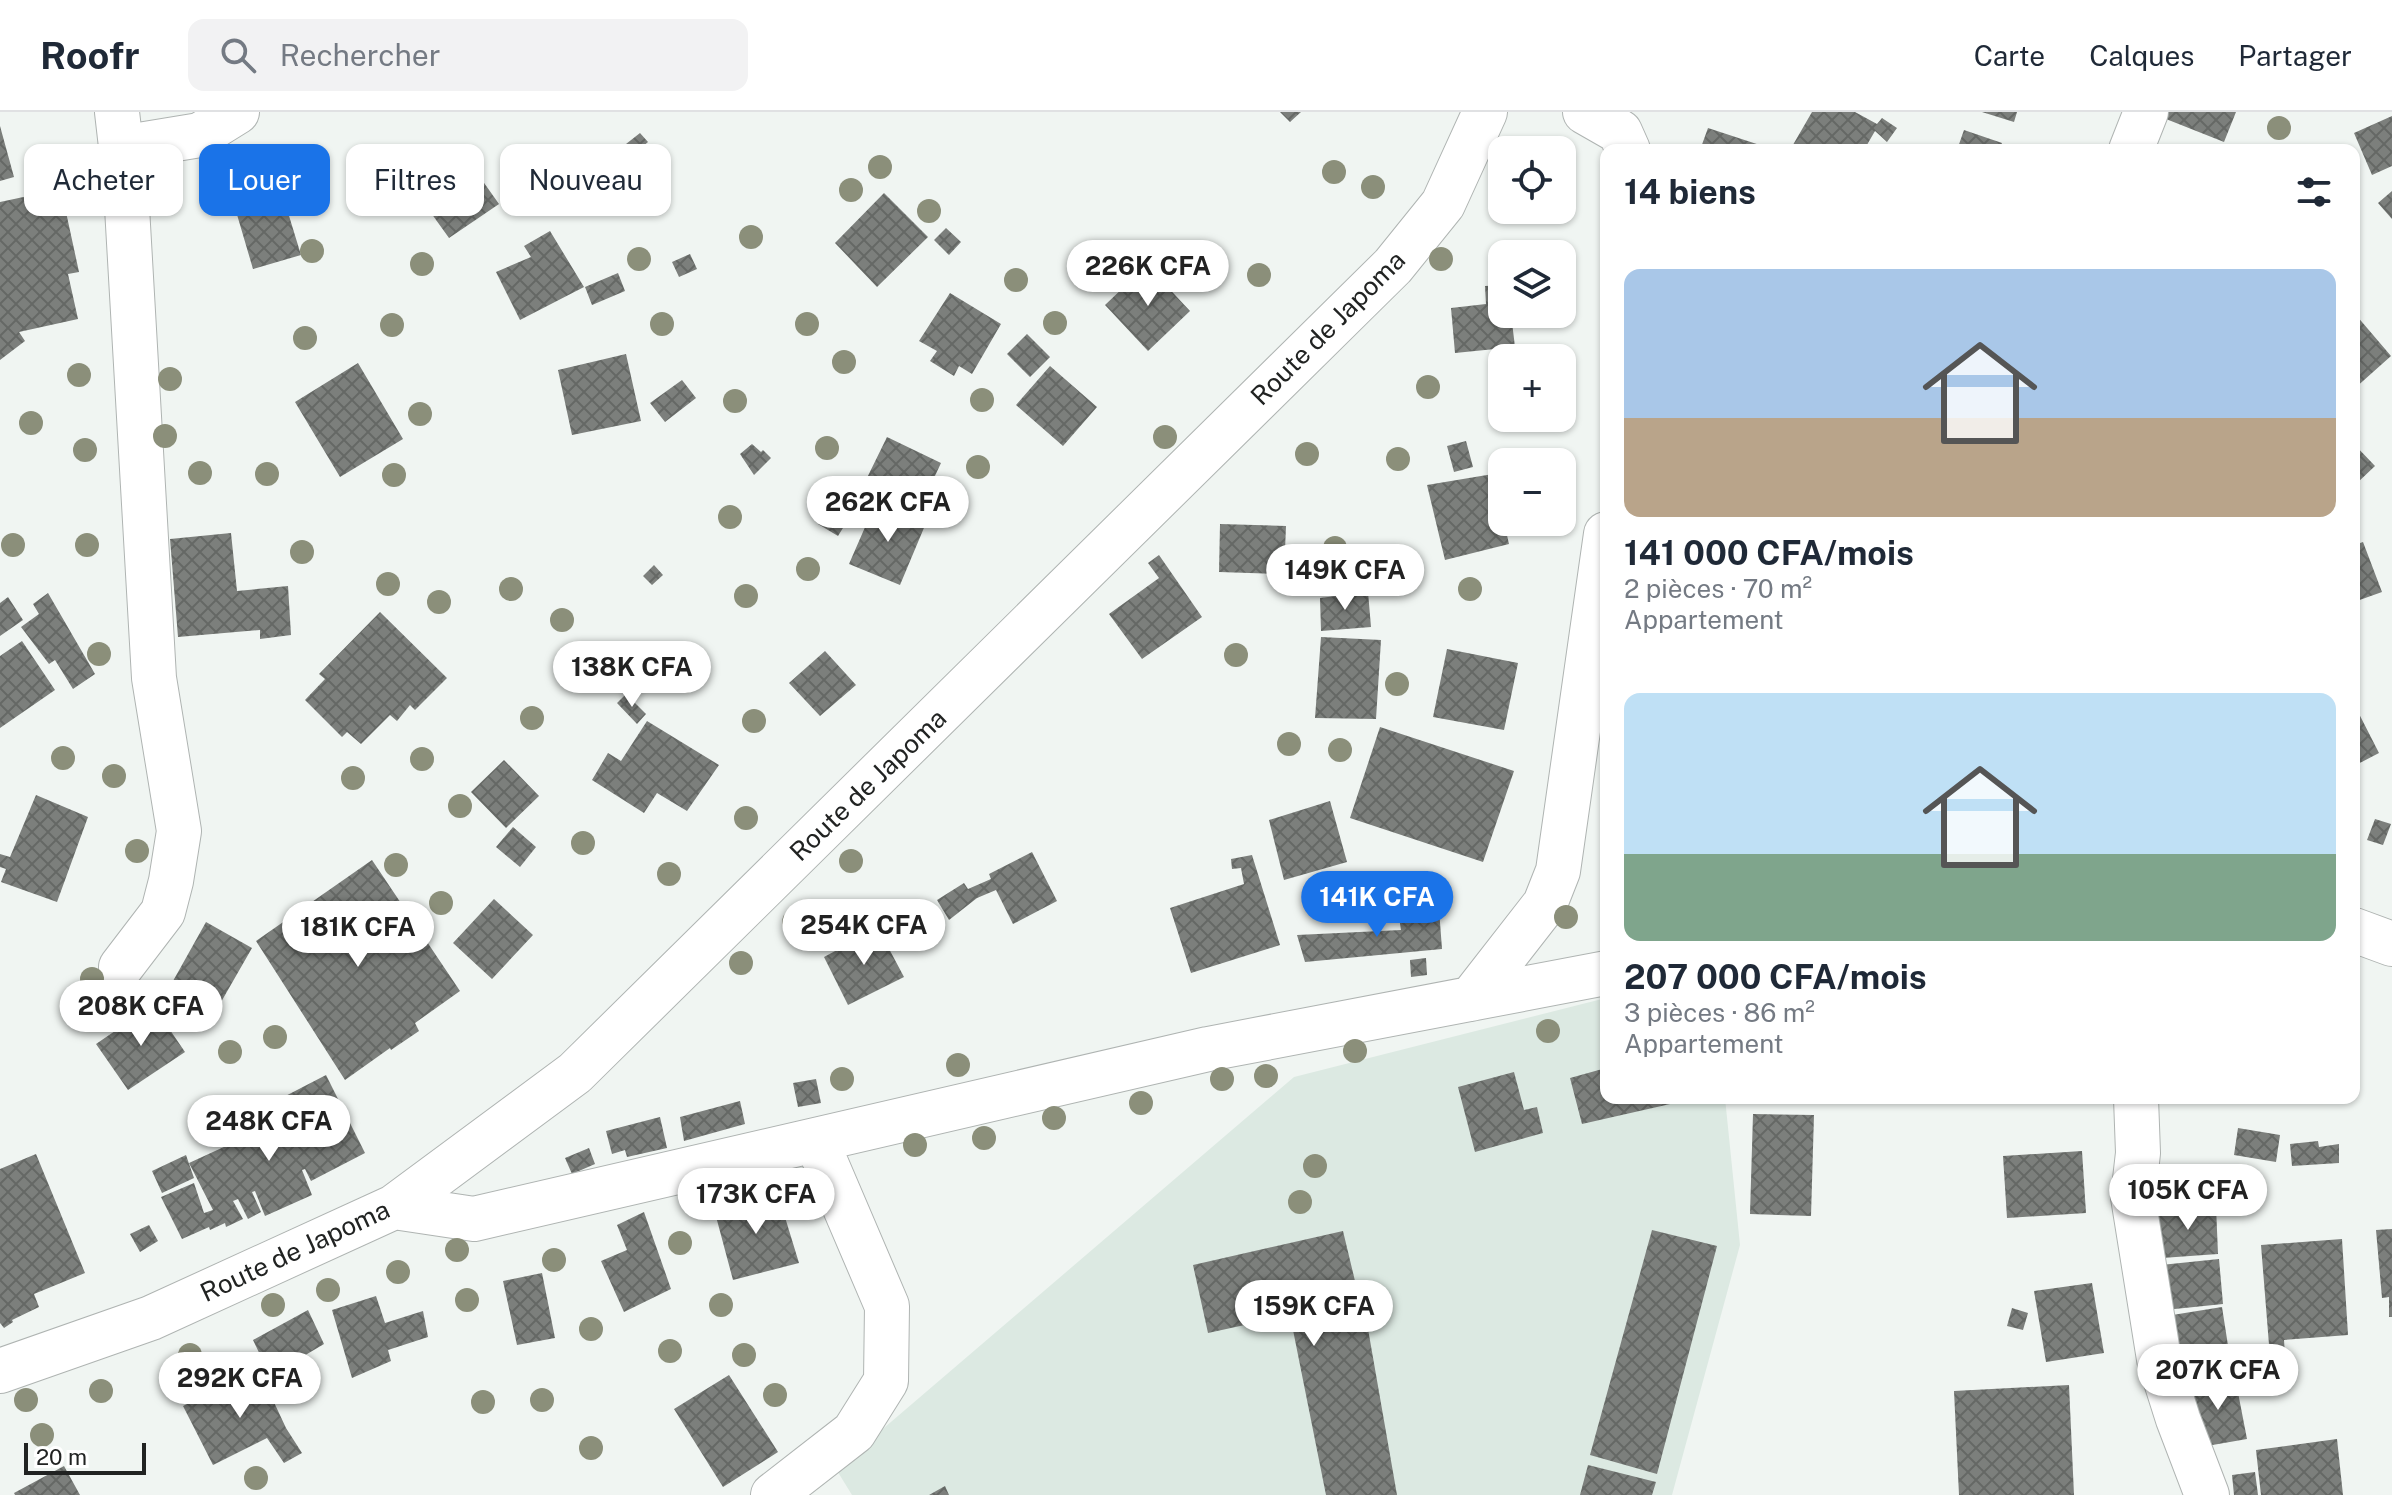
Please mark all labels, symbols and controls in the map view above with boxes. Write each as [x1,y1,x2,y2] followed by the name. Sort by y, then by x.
[188,19,748,91] search box
[40,33,140,78] text: Roofr
[216,33,260,77] icon: search
[280,37,440,73] text: Rechercher
[1974,39,2045,72] text: Carte
[2089,39,2194,72] text: Calques
[2238,39,2352,72] text: Partager
[1488,136,1576,536] map controls
[1488,136,1576,224] button: locate
[24,144,183,216] chip: Acheter
[199,144,330,216] chip: Louer
[346,144,484,216] chip: Filtres
[500,144,671,216] chip: Nouveau
[2292,170,2336,214] icon: filters
[1624,172,1756,212] text: 14 biens
[1065,240,1231,308] pin: 226K CFA
[1488,240,1576,328] button: layers
[1244,244,1411,411] street label: Route de Japoma
[1085,250,1211,281] text: 226K CFA
[1908,321,2052,465] icon: home
[1488,344,1576,432] button: +
[1488,448,1576,536] button: −
[805,476,971,544] pin: 262K CFA
[825,486,951,517] text: 262K CFA
[1624,533,1914,573] text: 141 000 CFA/mois
[1262,544,1428,612] pin: 149K CFA
[1284,554,1406,585] text: 149K CFA
[1624,573,1812,604] text: 2 pièces · 70 m²
[1624,604,1784,635] text: Appartement
[549,641,715,709] pin: 138K CFA
[571,651,693,682] text: 138K CFA
[783,702,952,867] street label: Route de Japoma
[1908,745,2052,889] icon: home
[1294,871,1460,939] pin: 141K CFA
[1319,881,1435,912] text: 141K CFA
[781,899,947,967] pin: 254K CFA
[275,901,441,969] pin: 181K CFA
[800,909,928,940] text: 254K CFA
[300,911,416,942] text: 181K CFA
[1624,957,1927,997] text: 207 000 CFA/mois
[58,980,224,1048] pin: 208K CFA
[78,990,204,1021] text: 208K CFA
[1624,997,1815,1028] text: 3 pièces · 86 m²
[1624,1028,1784,1059] text: Appartement
[186,1095,352,1163] pin: 248K CFA
[205,1105,333,1136] text: 248K CFA
[2105,1164,2271,1232] pin: 105K CFA
[673,1168,839,1236] pin: 173K CFA
[2127,1174,2249,1205] text: 105K CFA
[696,1178,816,1209] text: 173K CFA
[195,1193,394,1308] street label: Route de Japoma
[1231,1280,1397,1348] pin: 159K CFA
[1253,1290,1375,1321] text: 159K CFA
[2135,1344,2301,1412] pin: 207K CFA
[157,1352,323,1420] pin: 292K CFA
[2155,1354,2281,1385] text: 207K CFA
[177,1362,303,1393] text: 292K CFA
[24,1439,146,1475] scale bar
[36,1444,87,1470] text: 20 m

